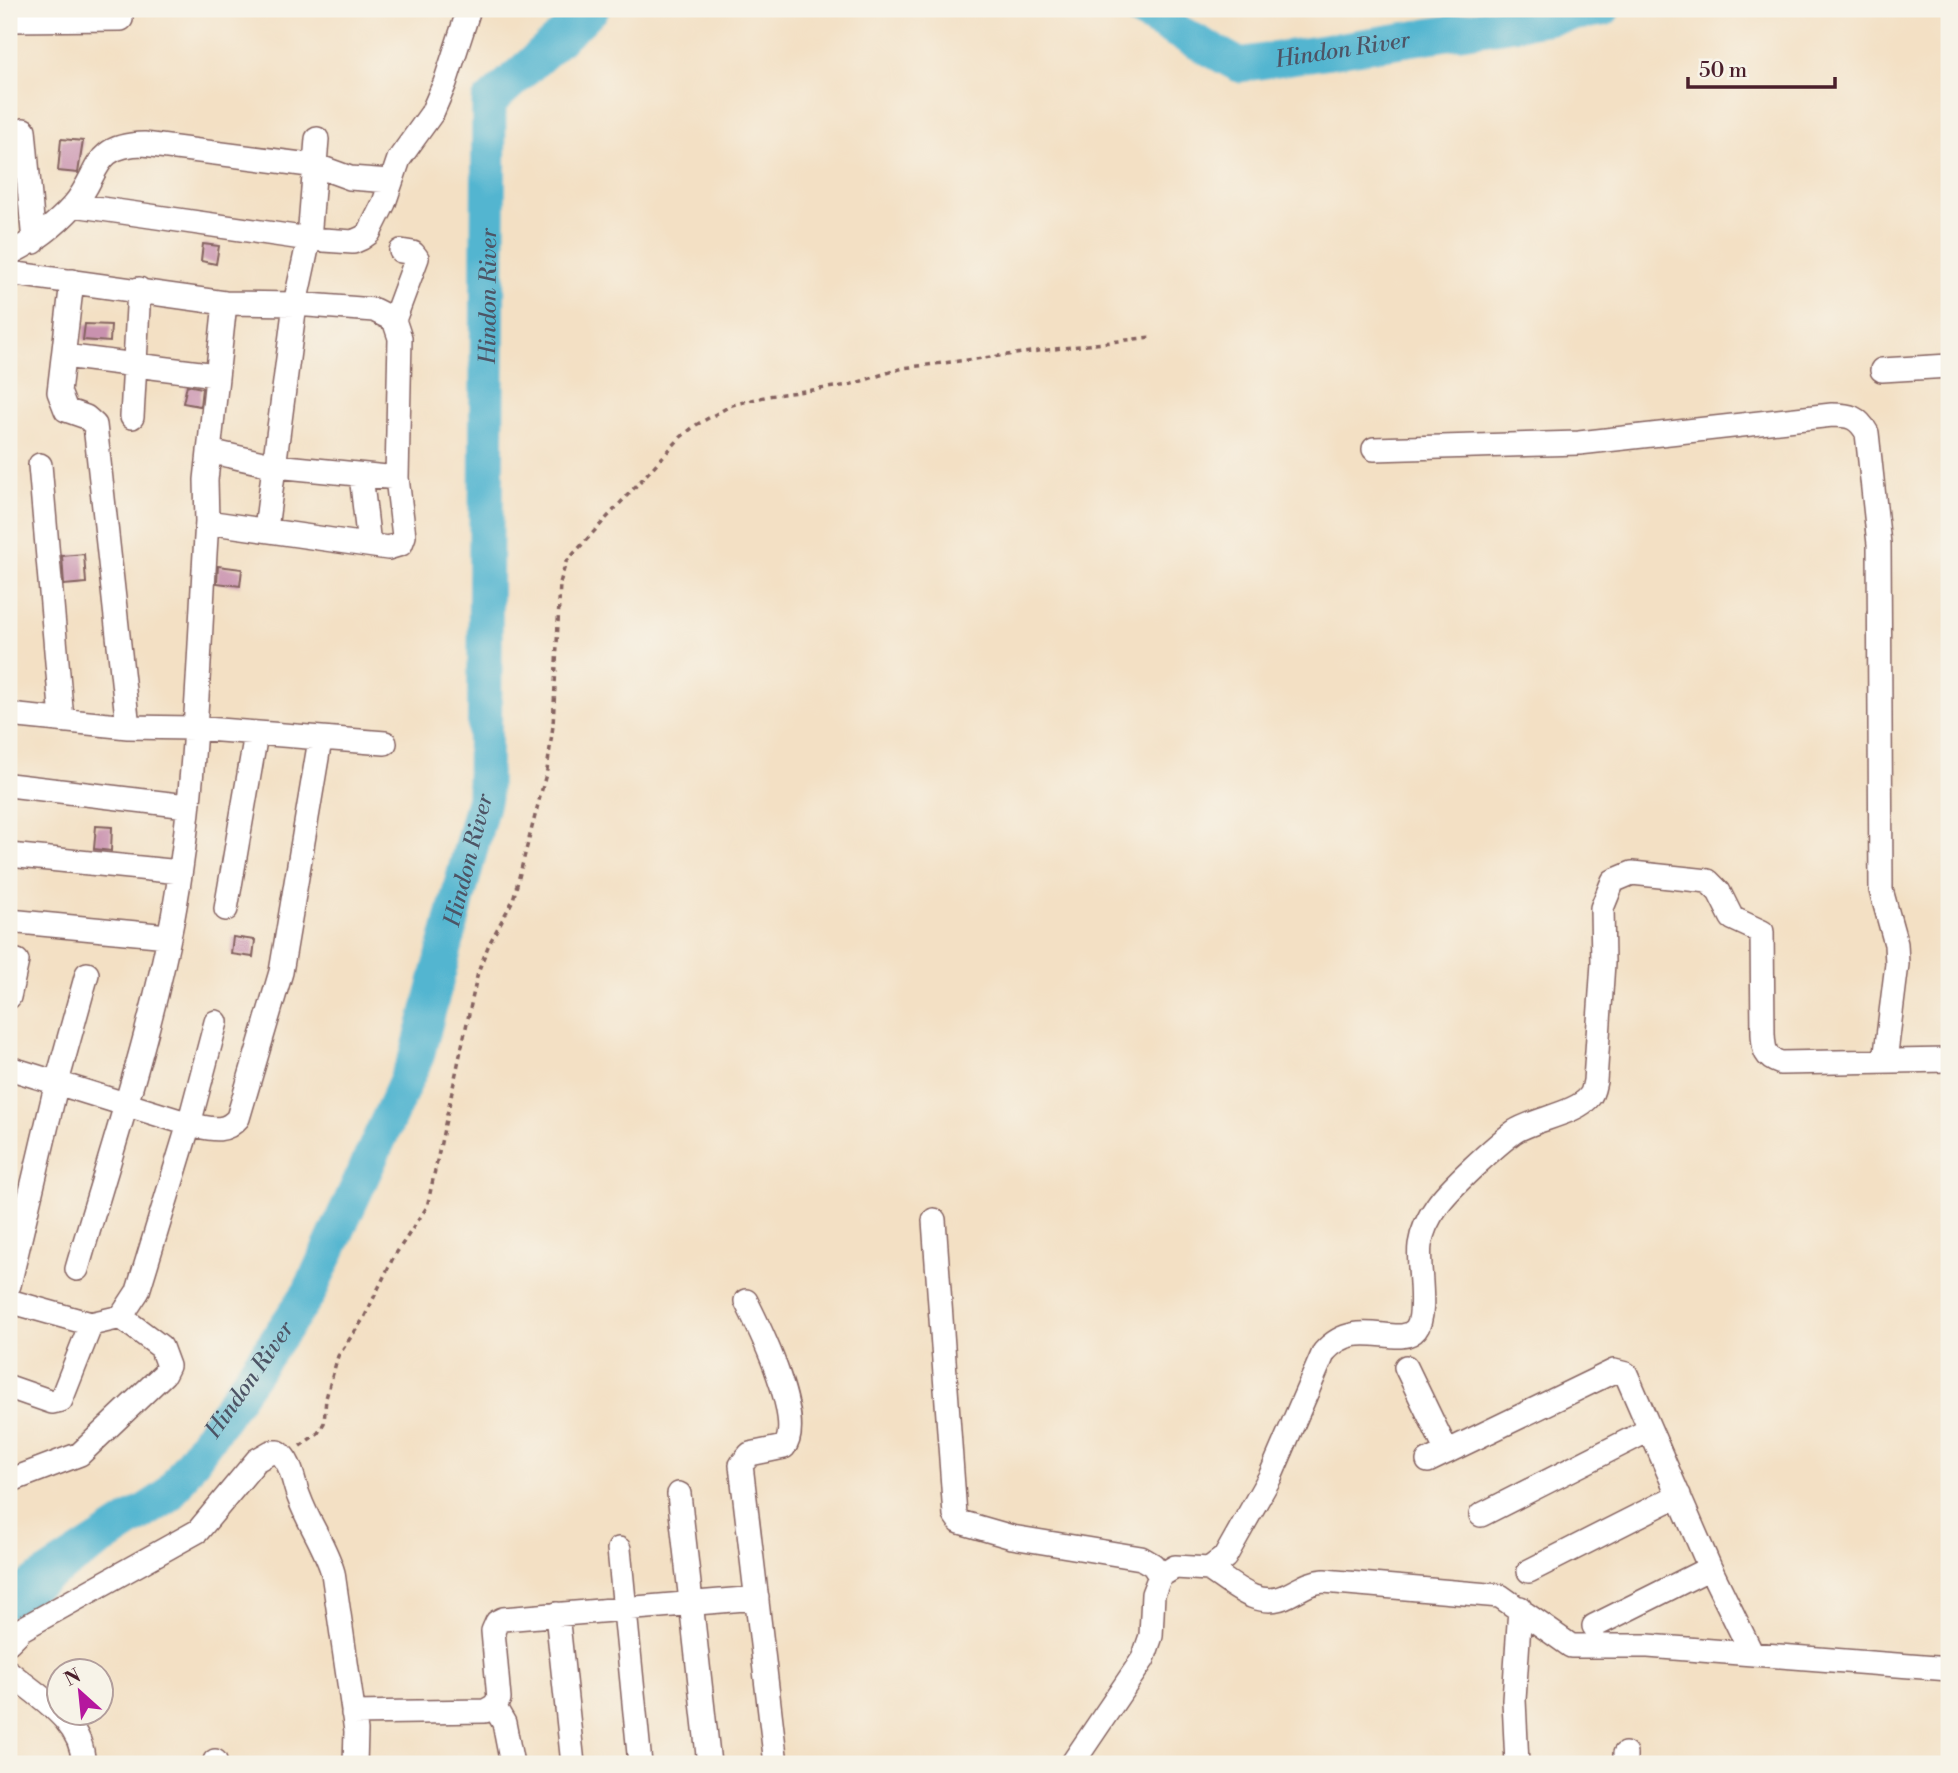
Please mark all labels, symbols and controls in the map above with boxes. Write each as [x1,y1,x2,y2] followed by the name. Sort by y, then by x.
[1272,26,1413,74] water label: Hindon River
[1688,46,1836,90] scale bar
[1699,58,1747,84] text: 50 m
[474,227,503,365] water label: Hindon River
[438,790,500,931] water label: Hindon River
[199,1315,301,1445] water label: Hindon River
[46,1658,116,1728] north arrow
[61,1664,85,1692] text: N

